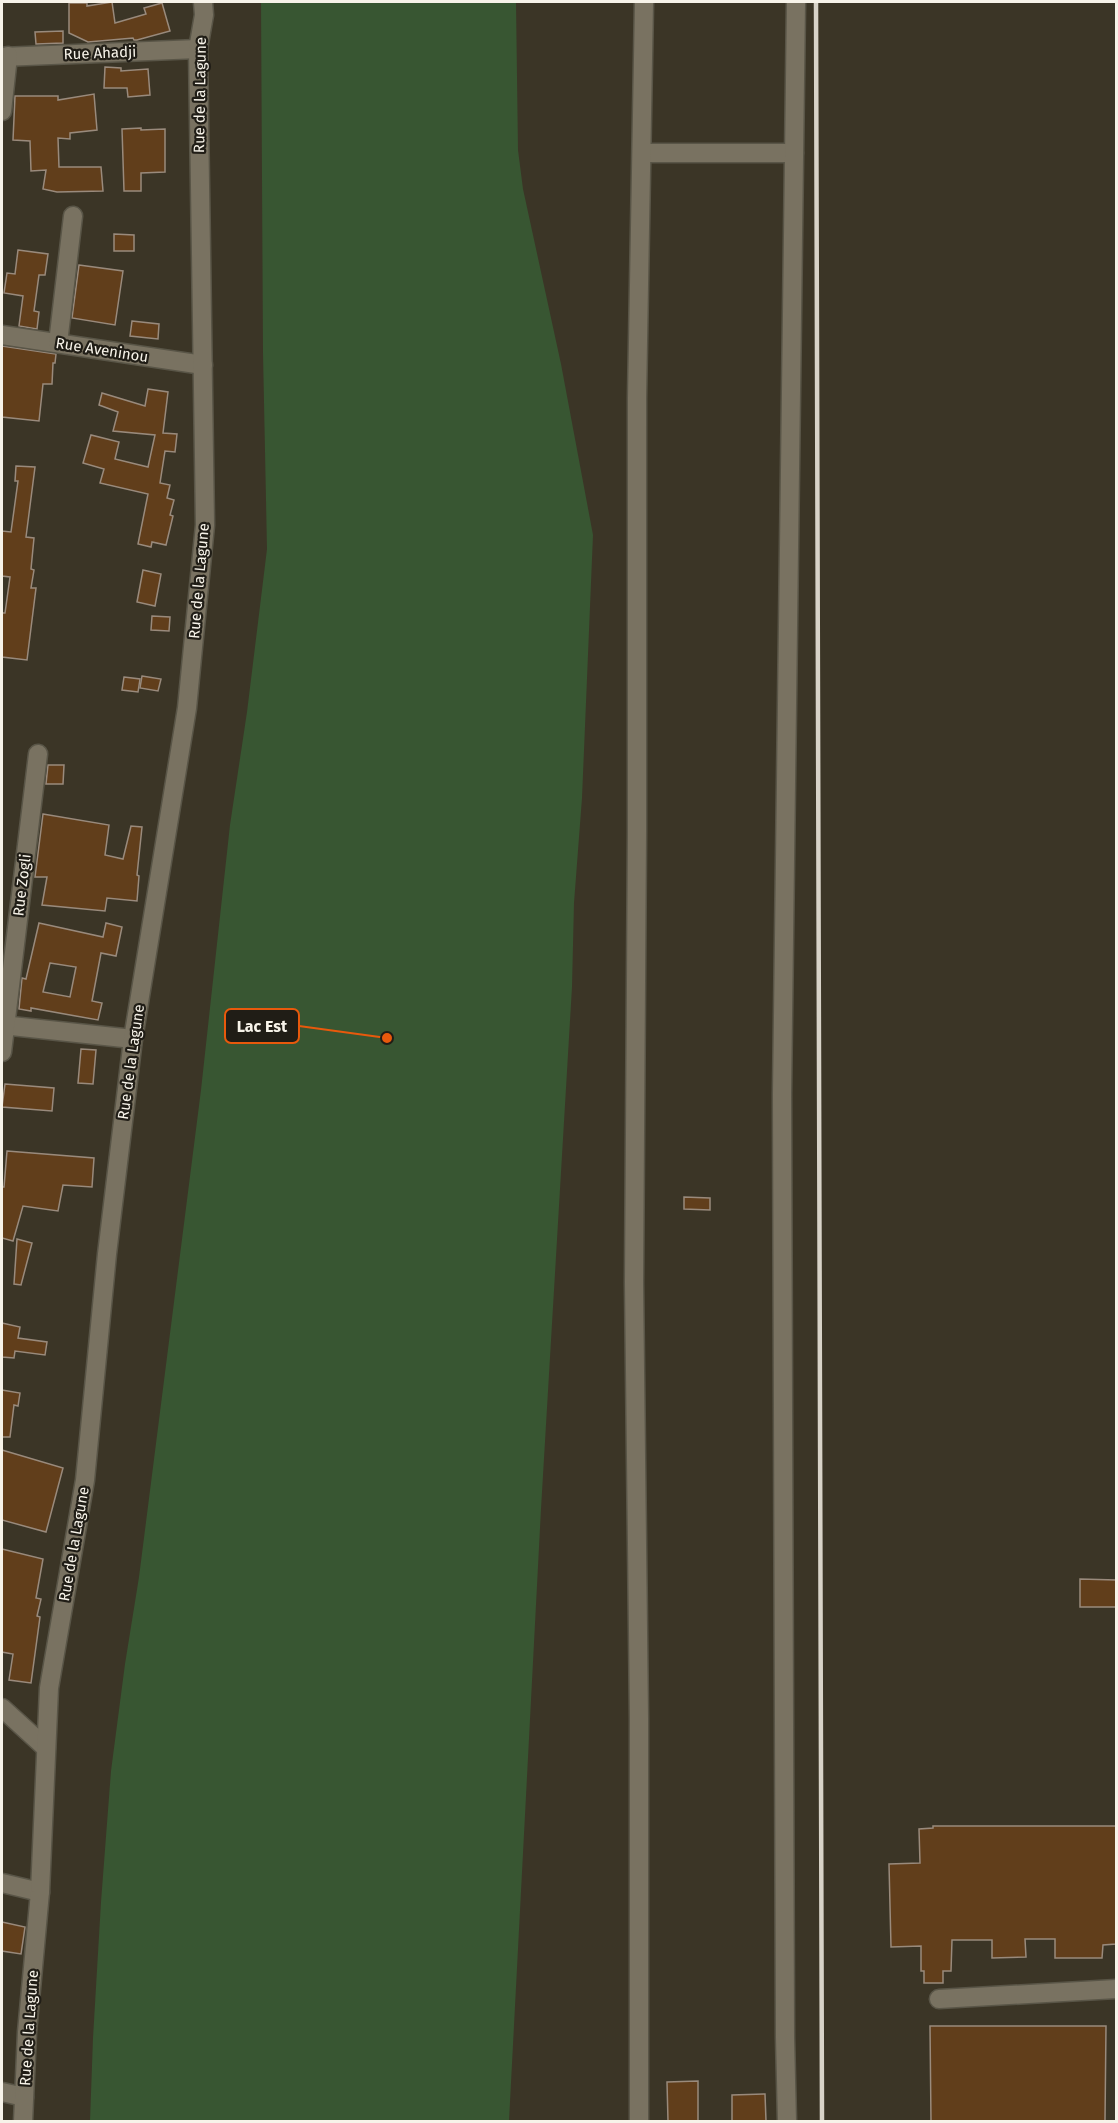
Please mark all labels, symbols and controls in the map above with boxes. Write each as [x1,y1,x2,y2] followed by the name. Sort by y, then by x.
[190,37,210,153] street label: Rue de la Lagune
[63,43,137,63] street label: Rue Ahadji
[54,334,150,366] street label: Rue Aveninou
[185,522,213,640] street label: Rue de la Lagune
[9,853,35,917] street label: Rue Zogli
[114,1003,148,1121] street label: Rue de la Lagune
[225,1009,299,1043] callout: Lac Est
[237,1017,288,1036] text: Lac Est
[55,1485,93,1603] street label: Rue de la Lagune
[16,1969,42,2087] street label: Rue de la Lagune

